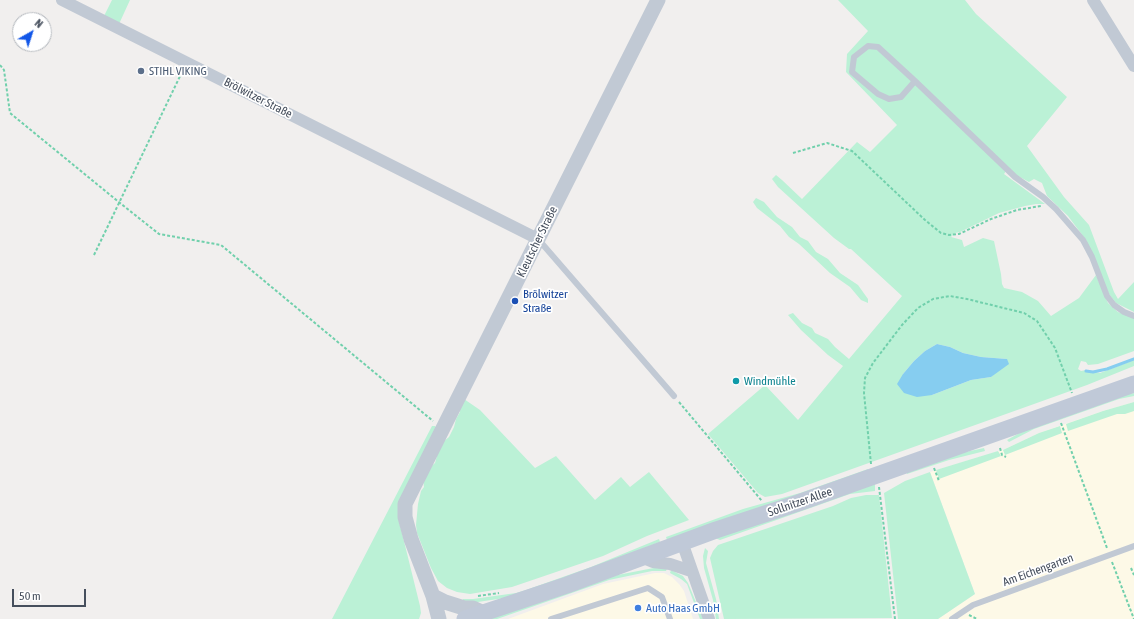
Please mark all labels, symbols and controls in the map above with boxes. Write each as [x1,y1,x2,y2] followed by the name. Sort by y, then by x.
[12,12,52,52] north arrow
[33,17,45,30] text: N
[149,64,207,78] place label: STIHL VIKING
[136,66,146,76] marker: STIHL VIKING
[221,75,295,121] street label: Brölwitzer Straße
[514,204,560,280] street label: Kleutscher Straße
[523,287,567,315] place label: Brölwitzer Straße
[510,296,520,306] marker: Brölwitzer Straße
[744,374,796,388] place label: Windmühle
[731,376,741,386] marker: Windmühle
[766,484,834,520] street label: Sollnitzer Allee
[1001,551,1075,589] street label: Am Eichengarten
[14,581,88,607] scale bar
[19,589,41,603] text: 50 m
[646,601,720,615] place label: Auto Haas GmbH
[633,603,643,613] marker: Auto Haas GmbH

